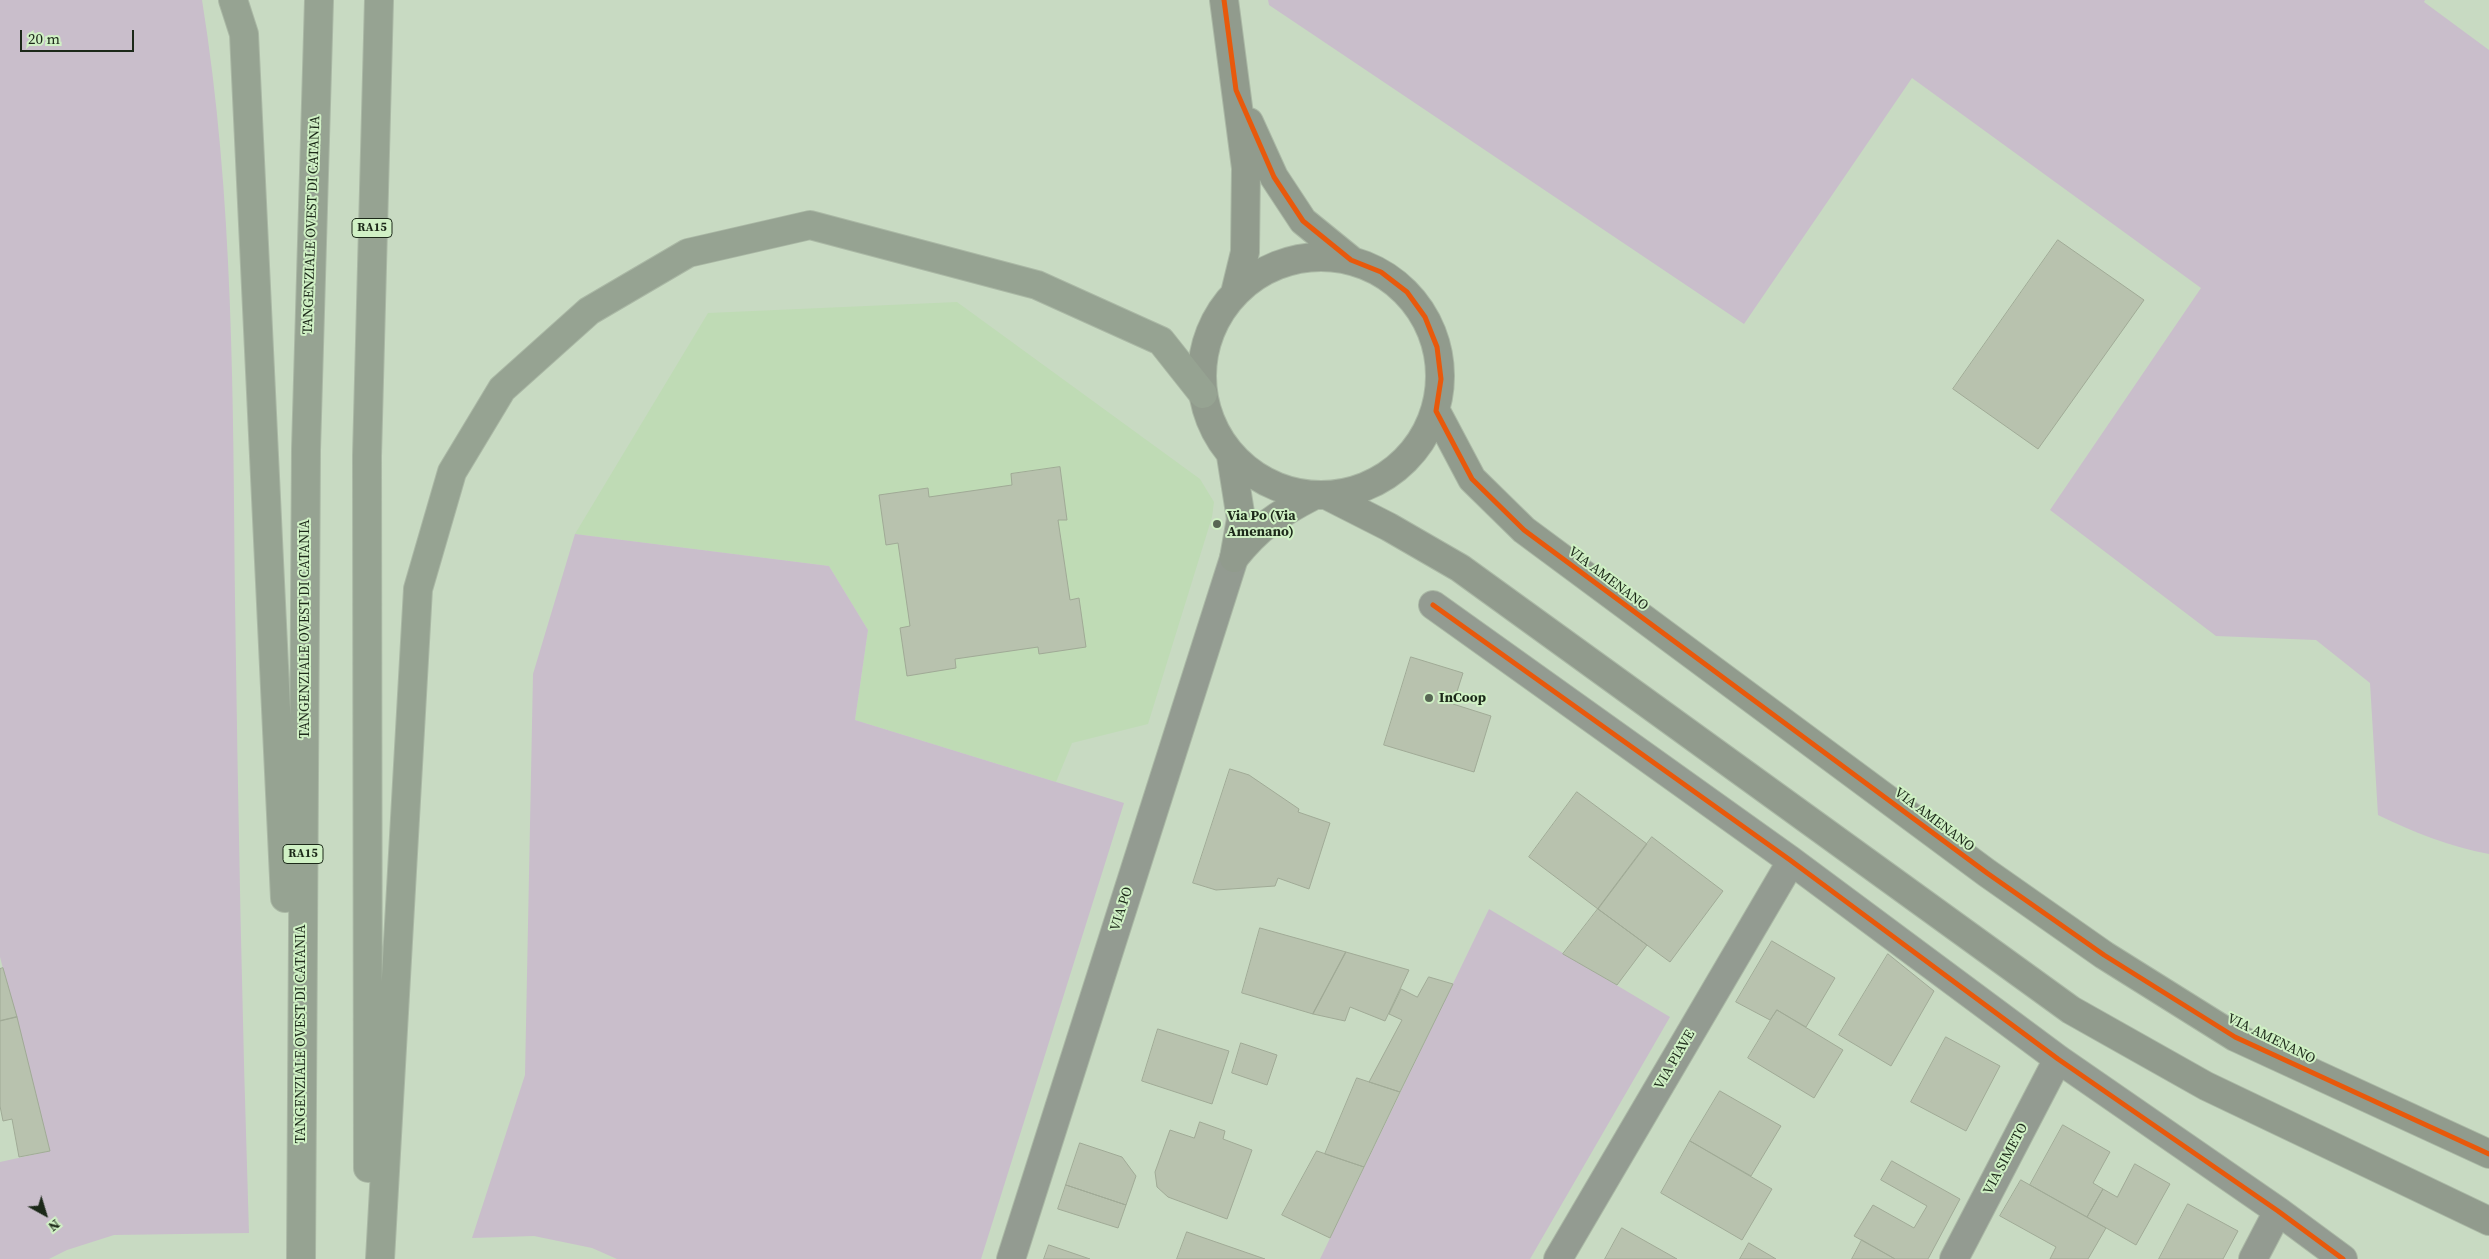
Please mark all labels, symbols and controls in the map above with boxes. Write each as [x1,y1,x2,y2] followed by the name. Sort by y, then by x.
[22,20,136,52] scale bar
[28,28,60,49] text: 20 m
[300,115,324,335] street label: TANGENZIALE OVEST DI CATANIA
[352,218,392,238] road number: RA15
[1227,508,1296,540] place label: Via Po (Via Amenano)
[1211,518,1223,530] marker: Via Po (Via Amenano)
[297,519,313,739] street label: TANGENZIALE OVEST DI CATANIA
[1565,543,1651,615] street label: VIA AMENANO
[1439,690,1486,706] place label: InCoop
[1423,692,1435,704] marker: InCoop
[1891,784,1977,856] street label: VIA AMENANO
[283,844,323,864] road number: RA15
[1107,885,1137,933] street label: VIA PO
[293,924,309,1144] street label: TANGENZIALE OVEST DI CATANIA
[2224,1010,2318,1068] street label: VIA AMENANO
[1651,1027,1699,1093] street label: VIA PIAVE
[1980,1120,2032,1198] street label: VIA SIMETO
[20,1189,70,1239] north arrow
[44,1215,65,1237] text: N

